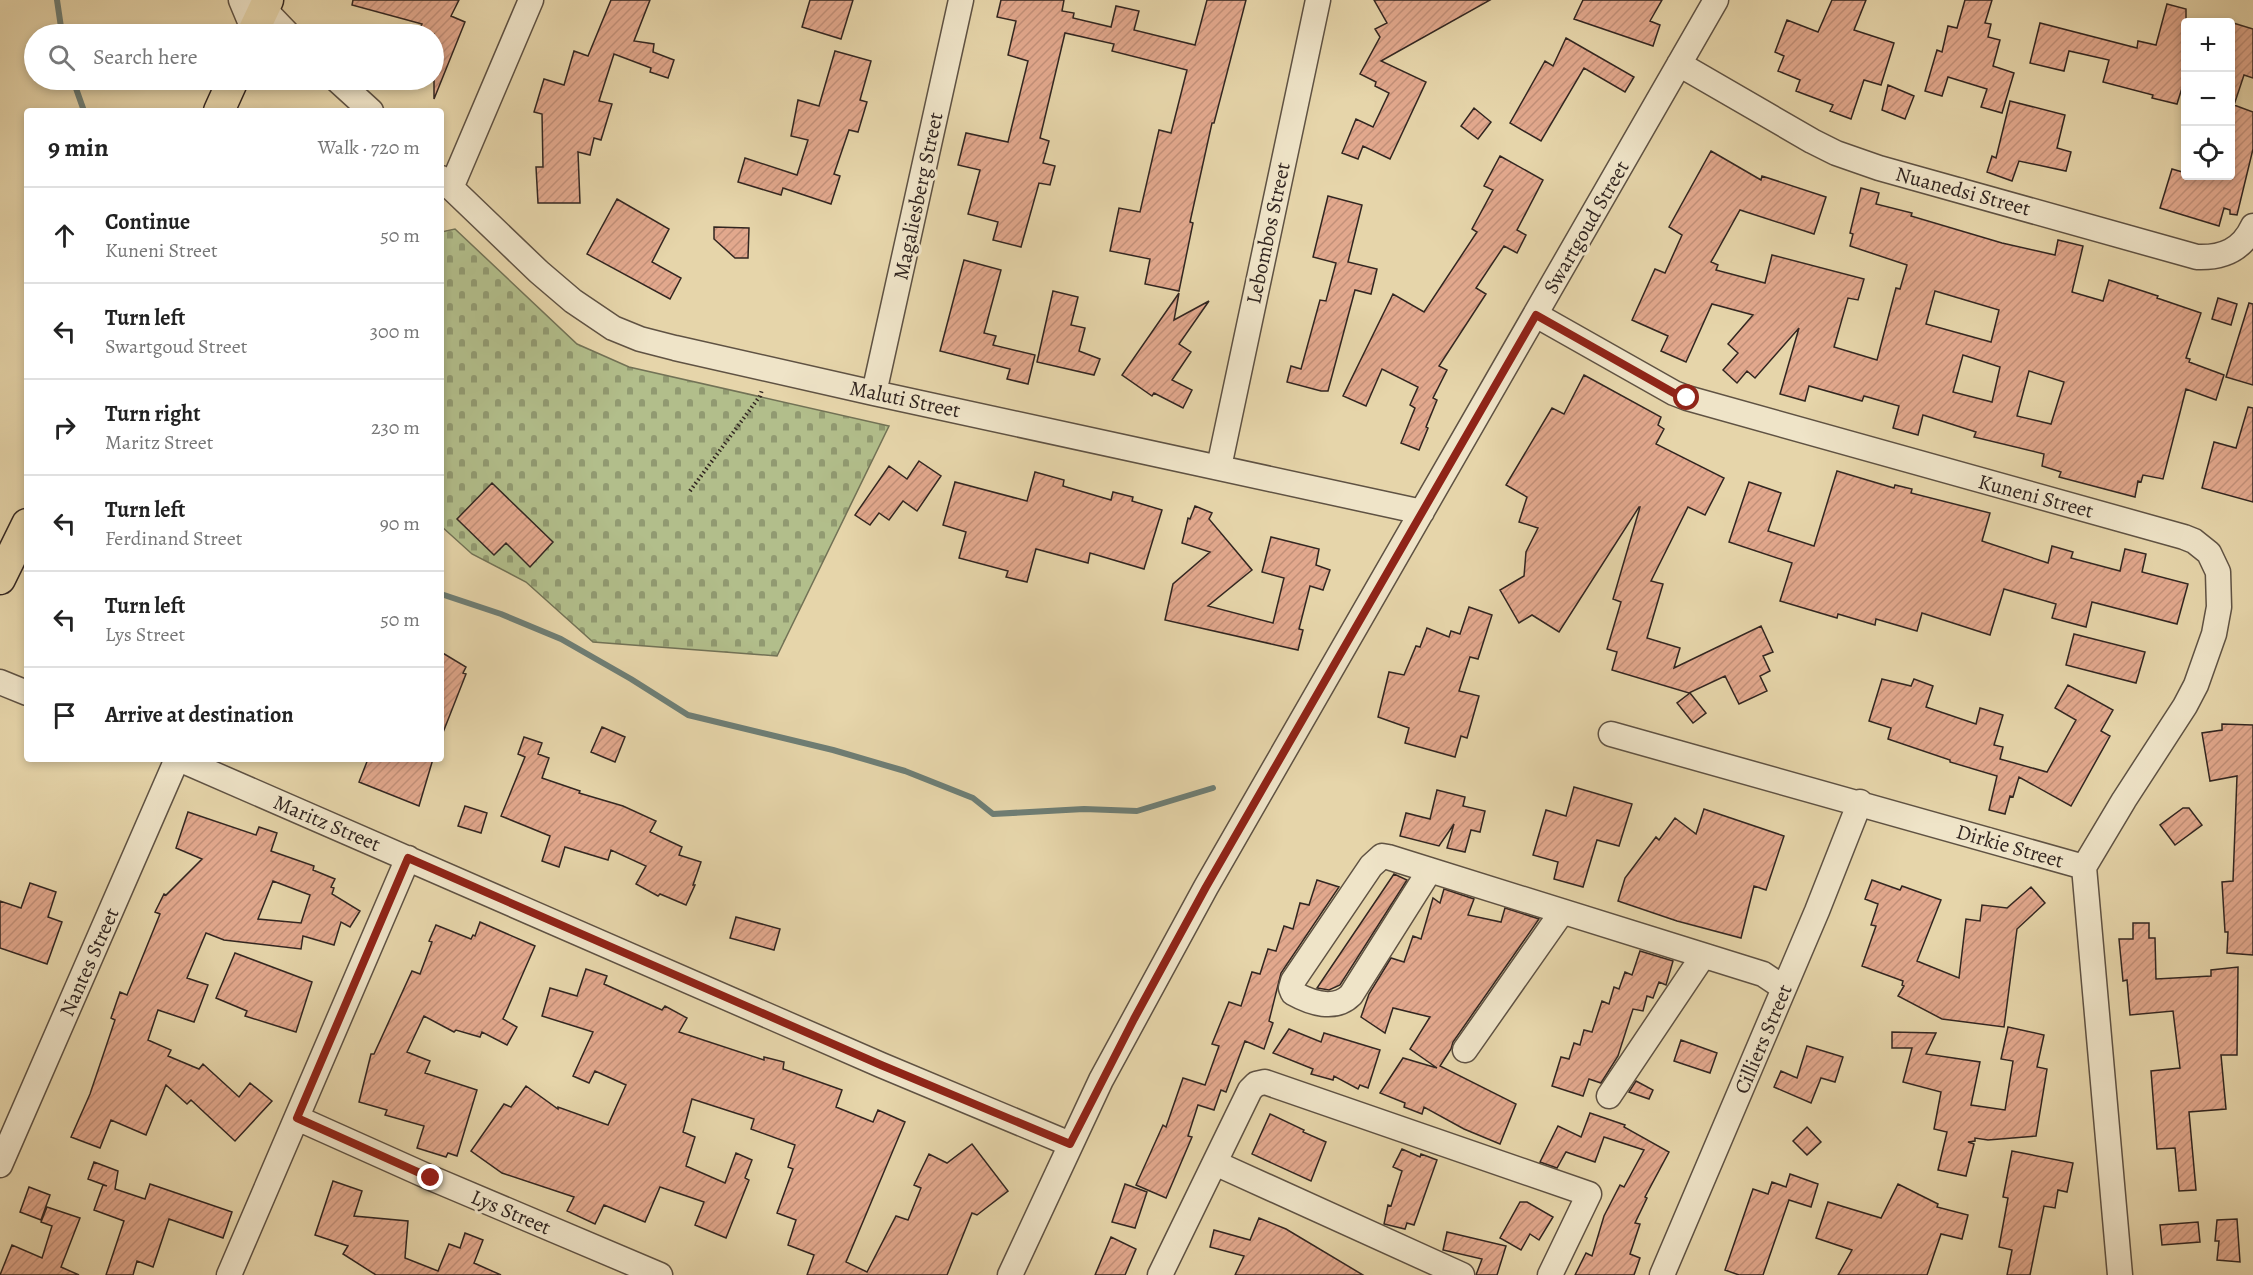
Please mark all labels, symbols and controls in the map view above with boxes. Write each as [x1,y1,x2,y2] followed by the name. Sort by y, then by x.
[2181,18,2235,180] map controls
[2181,18,2235,72] button: +
[24,24,444,90] search box
[45,41,78,74] icon: search
[93,42,198,72] text: Search here
[2181,72,2235,126] button: −
[887,110,949,282] street label: Magaliesberg Street
[2181,126,2235,180] button: locate
[48,130,109,165] text: 9 min
[318,134,420,161] text: Walk · 720 m
[1537,155,1635,299] street label: Swartgoud Street
[1239,160,1297,306] street label: Lebombos Street
[1892,160,2034,222] street label: Nuanedsi Street
[105,207,190,237] text: Continue
[48,219,81,252] icon: ahead
[380,222,420,249] text: 50 m
[105,237,218,264] text: Kuneni Street
[105,303,185,333] text: Turn left
[48,315,81,348] icon: left
[370,318,420,345] text: 300 m
[105,333,247,360] text: Swartgoud Street
[847,374,963,424] street label: Maluti Street
[1673,384,1699,410] route start
[105,399,201,429] text: Turn right
[48,411,81,444] icon: right
[371,414,420,441] text: 230 m
[105,429,213,456] text: Maritz Street
[1975,467,2097,525] street label: Kuneni Street
[105,495,185,525] text: Turn left
[48,507,81,540] icon: left
[380,510,420,537] text: 90 m
[105,525,242,552] text: Ferdinand Street
[105,591,185,621] text: Turn left
[48,603,81,636] icon: left
[380,606,420,633] text: 50 m
[105,621,185,648] text: Lys Street
[48,699,81,732] icon: arrive
[105,700,294,730] text: Arrive at destination
[269,788,385,858] street label: Maritz Street
[1953,817,2067,875] street label: Dirkie Street
[53,903,126,1021] street label: Nantes Street
[1727,980,1799,1098] street label: Cilliers Street
[417,1164,443,1190] route end
[467,1183,555,1241] street label: Lys Street

